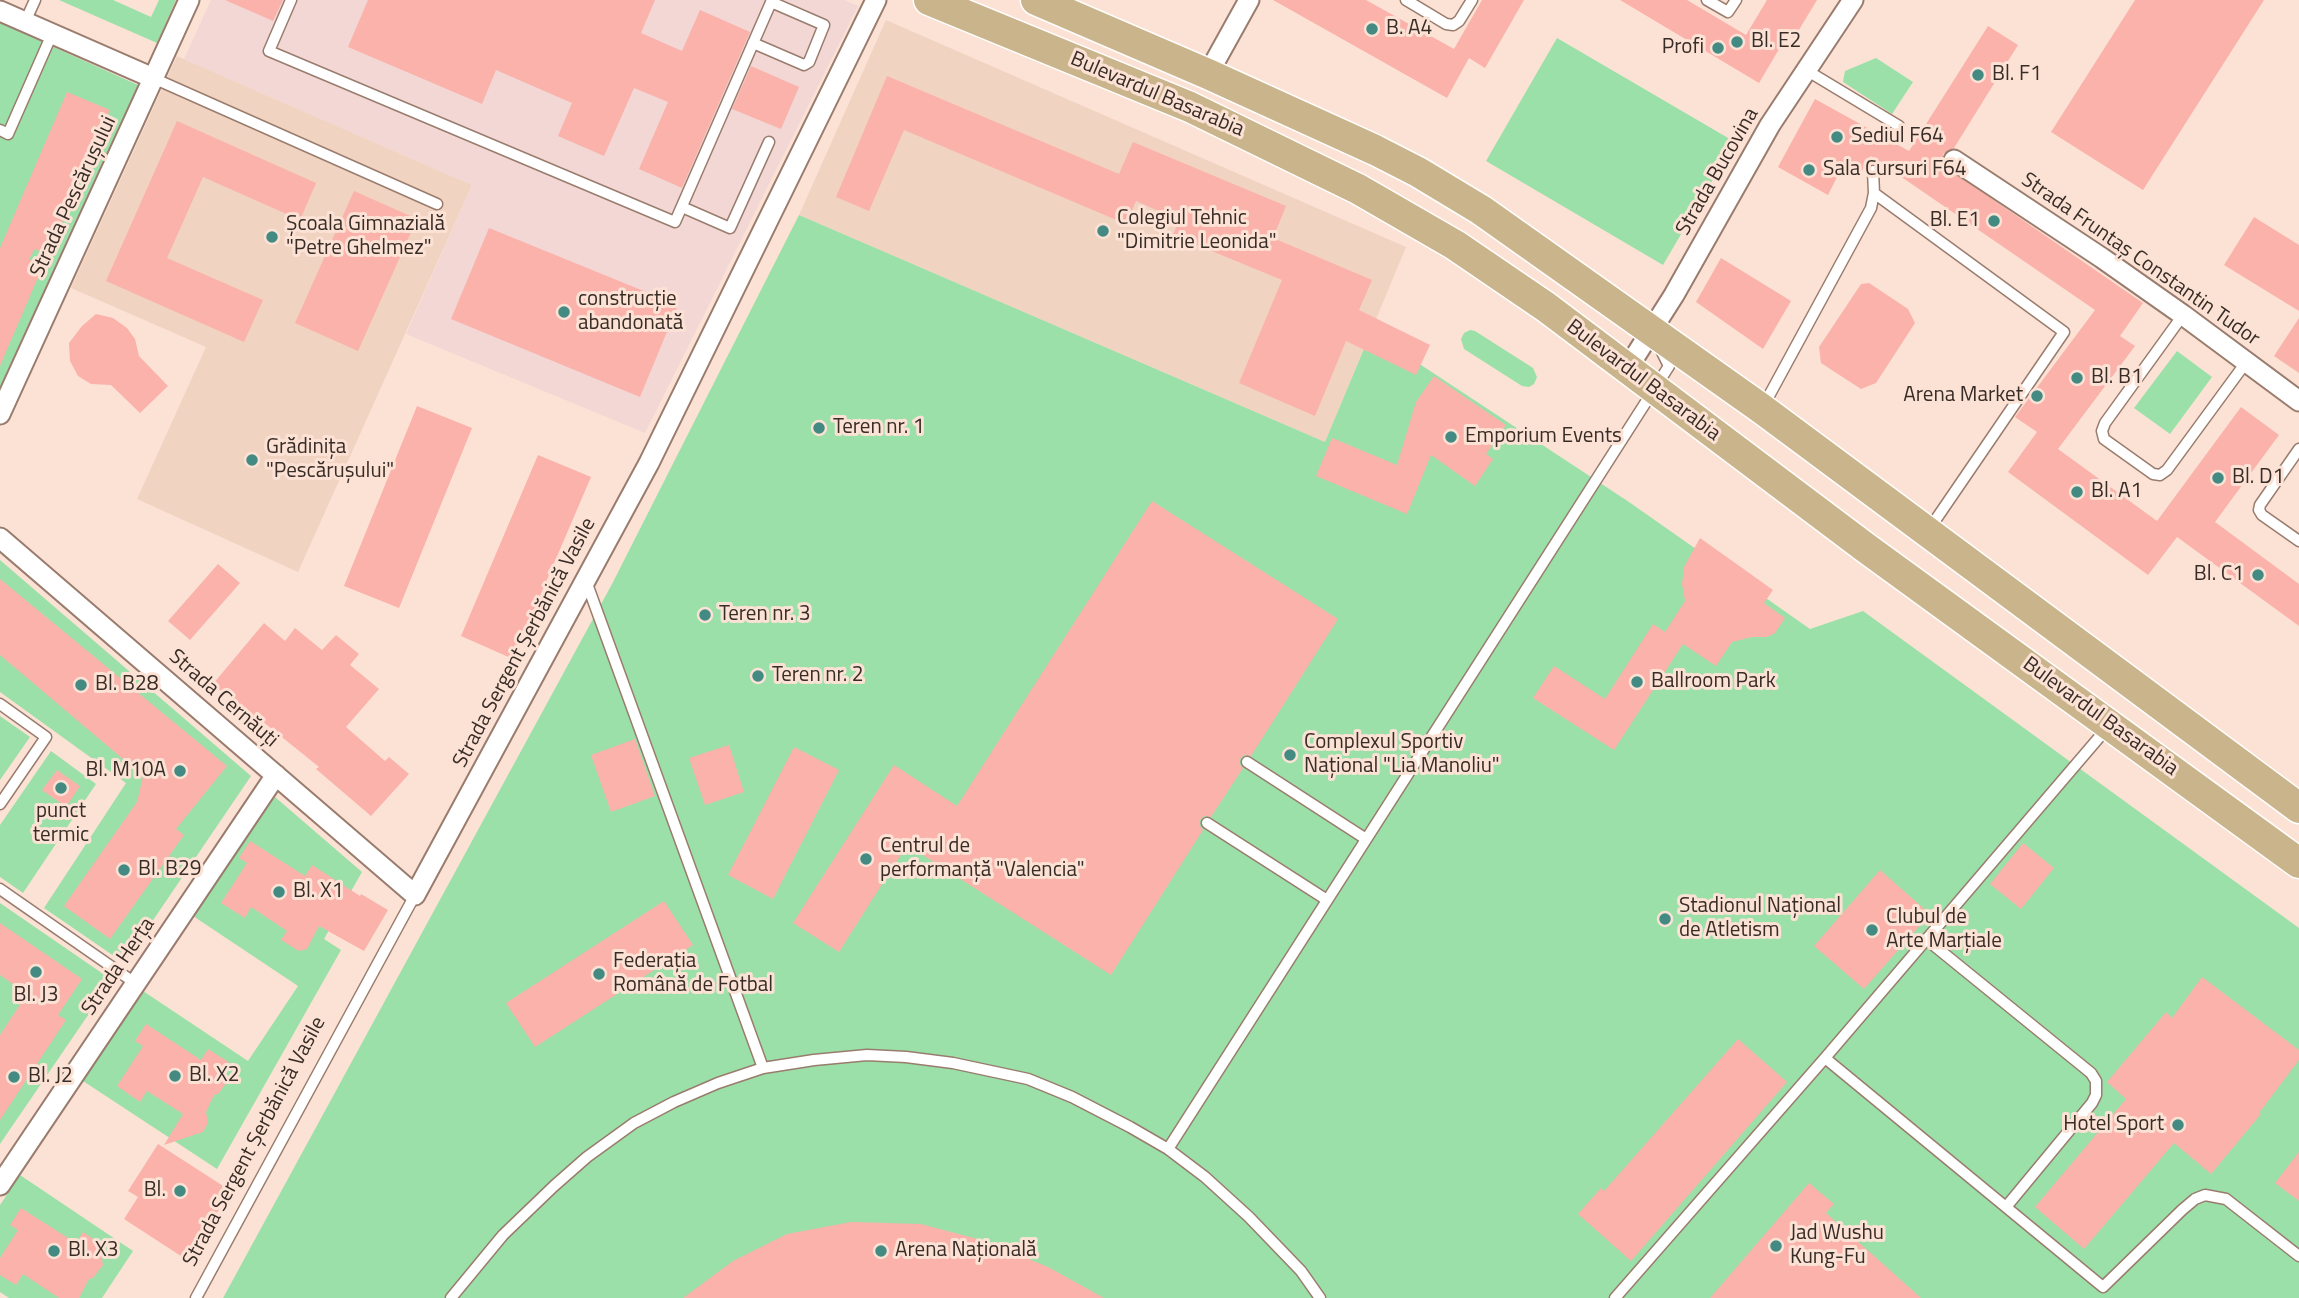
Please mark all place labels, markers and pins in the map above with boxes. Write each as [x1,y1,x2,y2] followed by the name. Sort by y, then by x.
[1386,16,1432,42] place label: B. A4
[1364,21,1380,37] marker: B. A4
[1751,29,1801,55] place label: Bl. E2
[1729,34,1745,50] marker: Bl. E2
[1662,35,1704,61] place label: Profi
[1710,40,1726,56] marker: Profi
[1992,62,2042,88] place label: Bl. F1
[1970,67,1986,83] marker: Bl. F1
[1851,124,1944,150] place label: Sediul F64
[1829,129,1845,145] marker: Sediul F64
[1823,157,1966,183] place label: Sala Cursuri F64
[1801,162,1817,178] marker: Sala Cursuri F64
[1117,206,1276,256] place label: Colegiul Tehnic "Dimitrie Leonida"
[1930,208,1980,234] place label: Bl. E1
[286,212,445,262] place label: Școala Gimnazială "Petre Ghelmez"
[1986,213,2002,229] marker: Bl. E1
[1095,223,1111,239] marker: Colegiul Tehnic "Dimitrie Leonida"
[264,229,280,245] marker: Școala Gimnazială "Petre Ghelmez"
[578,287,683,337] place label: construcție abandonată
[556,304,572,320] marker: construcție abandonată
[2091,365,2143,391] place label: Bl. B1
[2069,370,2085,386] marker: Bl. B1
[1903,383,2023,409] place label: Arena Market
[2029,388,2045,404] marker: Arena Market
[833,415,925,441] place label: Teren nr. 1
[811,420,827,436] marker: Teren nr. 1
[1465,424,1622,450] place label: Emporium Events
[1443,429,1459,445] marker: Emporium Events
[266,435,394,485] place label: Grădinița "Pescărușului"
[244,452,260,468] marker: Grădinița "Pescărușului"
[2232,465,2284,491] place label: Bl. D1
[2210,470,2226,486] marker: Bl. D1
[2091,479,2142,505] place label: Bl. A1
[2069,484,2085,500] marker: Bl. A1
[2194,562,2244,588] place label: Bl. C1
[2250,567,2266,583] marker: Bl. C1
[719,602,811,628] place label: Teren nr. 3
[697,607,713,623] marker: Teren nr. 3
[772,663,864,689] place label: Teren nr. 2
[750,668,766,684] marker: Teren nr. 2
[1651,669,1776,695] place label: Ballroom Park
[95,672,158,698] place label: Bl. B28
[1629,674,1645,690] marker: Ballroom Park
[73,677,89,693] marker: Bl. B28
[1304,730,1500,780] place label: Complexul Sportiv Național "Lia Manoliu"
[1282,747,1298,763] marker: Complexul Sportiv Național "Lia Manoliu"
[85,758,166,784] place label: Bl. M10A
[172,763,188,779] marker: Bl. M10A
[53,780,69,796] marker: punct termic
[33,799,89,849] place label: punct termic
[880,834,1085,884] place label: Centrul de performanță "Valencia"
[858,851,874,867] marker: Centrul de performanță "Valencia"
[138,857,201,883] place label: Bl. B29
[116,862,132,878] marker: Bl. B29
[293,879,343,905] place label: Bl. X1
[271,884,287,900] marker: Bl. X1
[1679,894,1841,944] place label: Stadionul Național de Atletism
[1886,905,2002,955] place label: Clubul de Arte Marțiale
[1657,911,1673,927] marker: Stadionul Național de Atletism
[1864,922,1880,938] marker: Clubul de Arte Marțiale
[613,949,773,999] place label: Federația Română de Fotbal
[28,964,44,980] marker: Bl. J3
[591,966,607,982] marker: Federația Română de Fotbal
[14,983,58,1009] place label: Bl. J3
[189,1063,239,1089] place label: Bl. X2
[28,1064,73,1090] place label: Bl. J2
[167,1068,183,1084] marker: Bl. X2
[6,1069,22,1085] marker: Bl. J2
[2063,1112,2164,1138] place label: Hotel Sport
[2170,1117,2186,1133] marker: Hotel Sport
[144,1178,166,1204] place label: Bl.
[172,1183,188,1199] marker: Bl.
[1790,1221,1884,1271] place label: Jad Wushu Kung-Fu
[68,1238,118,1264] place label: Bl. X3
[895,1238,1037,1264] place label: Arena Națională
[1768,1238,1784,1254] marker: Jad Wushu Kung-Fu
[46,1243,62,1259] marker: Bl. X3
[873,1243,889,1259] marker: Arena Națională

